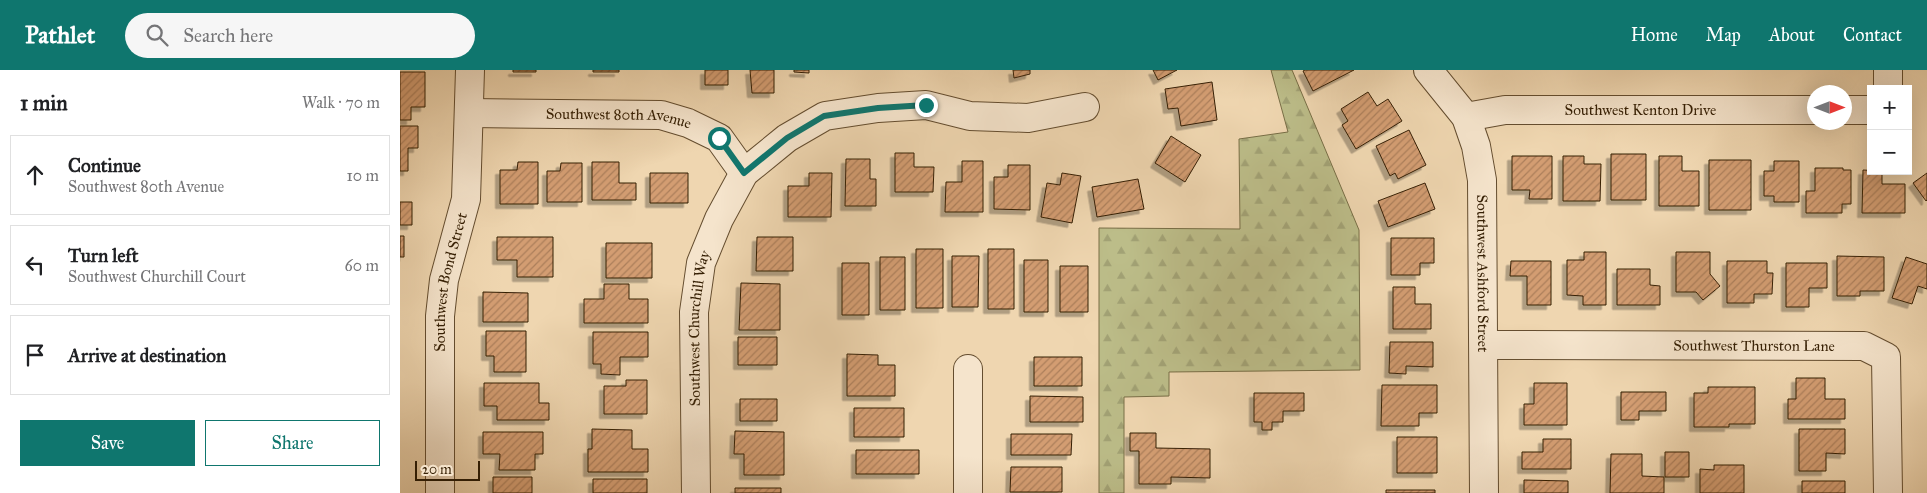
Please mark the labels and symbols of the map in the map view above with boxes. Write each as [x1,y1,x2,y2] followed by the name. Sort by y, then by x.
[1807,85,1852,130] north arrow
[915,94,938,117] route end
[1565,101,1716,119] street label: Southwest Kenton Drive
[546,105,694,133] street label: Southwest 80th Avenue
[708,127,731,150] route start
[1473,194,1492,353] street label: Southwest Ashford Street
[431,210,471,352] street label: Southwest Bond Street
[685,247,715,406] street label: Southwest Churchill Way
[1673,336,1835,355] street label: Southwest Thurston Lane
[415,458,480,481] scale bar

